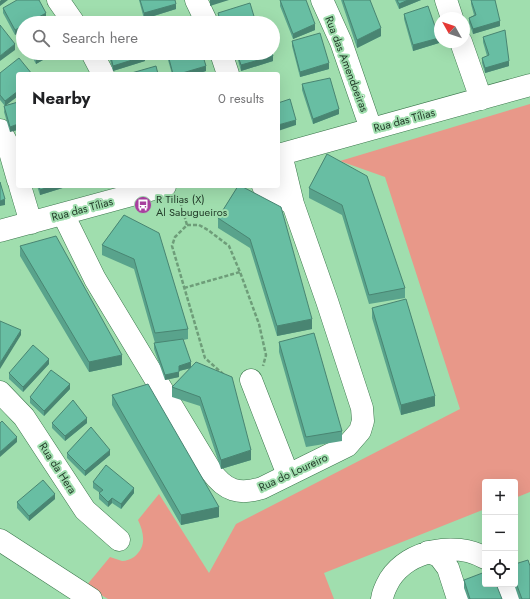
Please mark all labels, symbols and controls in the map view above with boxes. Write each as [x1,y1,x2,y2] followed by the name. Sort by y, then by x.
[434,12,470,48] north arrow
[321,14,373,115] street label: Rua das Amendoeiras
[16,16,280,60] search box
[30,27,52,49] icon: search
[62,27,138,49] text: Search here
[32,86,90,110] text: Nearby
[218,89,264,108] text: 0 results
[372,104,437,136] street label: Rua das Tílias
[156,191,228,220] place label: R Tilias (X) Al Sabugueiros
[50,193,115,225] street label: Rua das Tílias
[133,195,153,215] bus stop icon: R Tilias (X) Al Sabugueiros
[36,439,80,497] street label: Rua da Hera
[256,449,330,495] street label: Rua do Loureiro
[482,479,518,587] map controls
[482,479,518,515] button: +
[482,515,518,551] button: −
[482,551,518,587] button: locate

